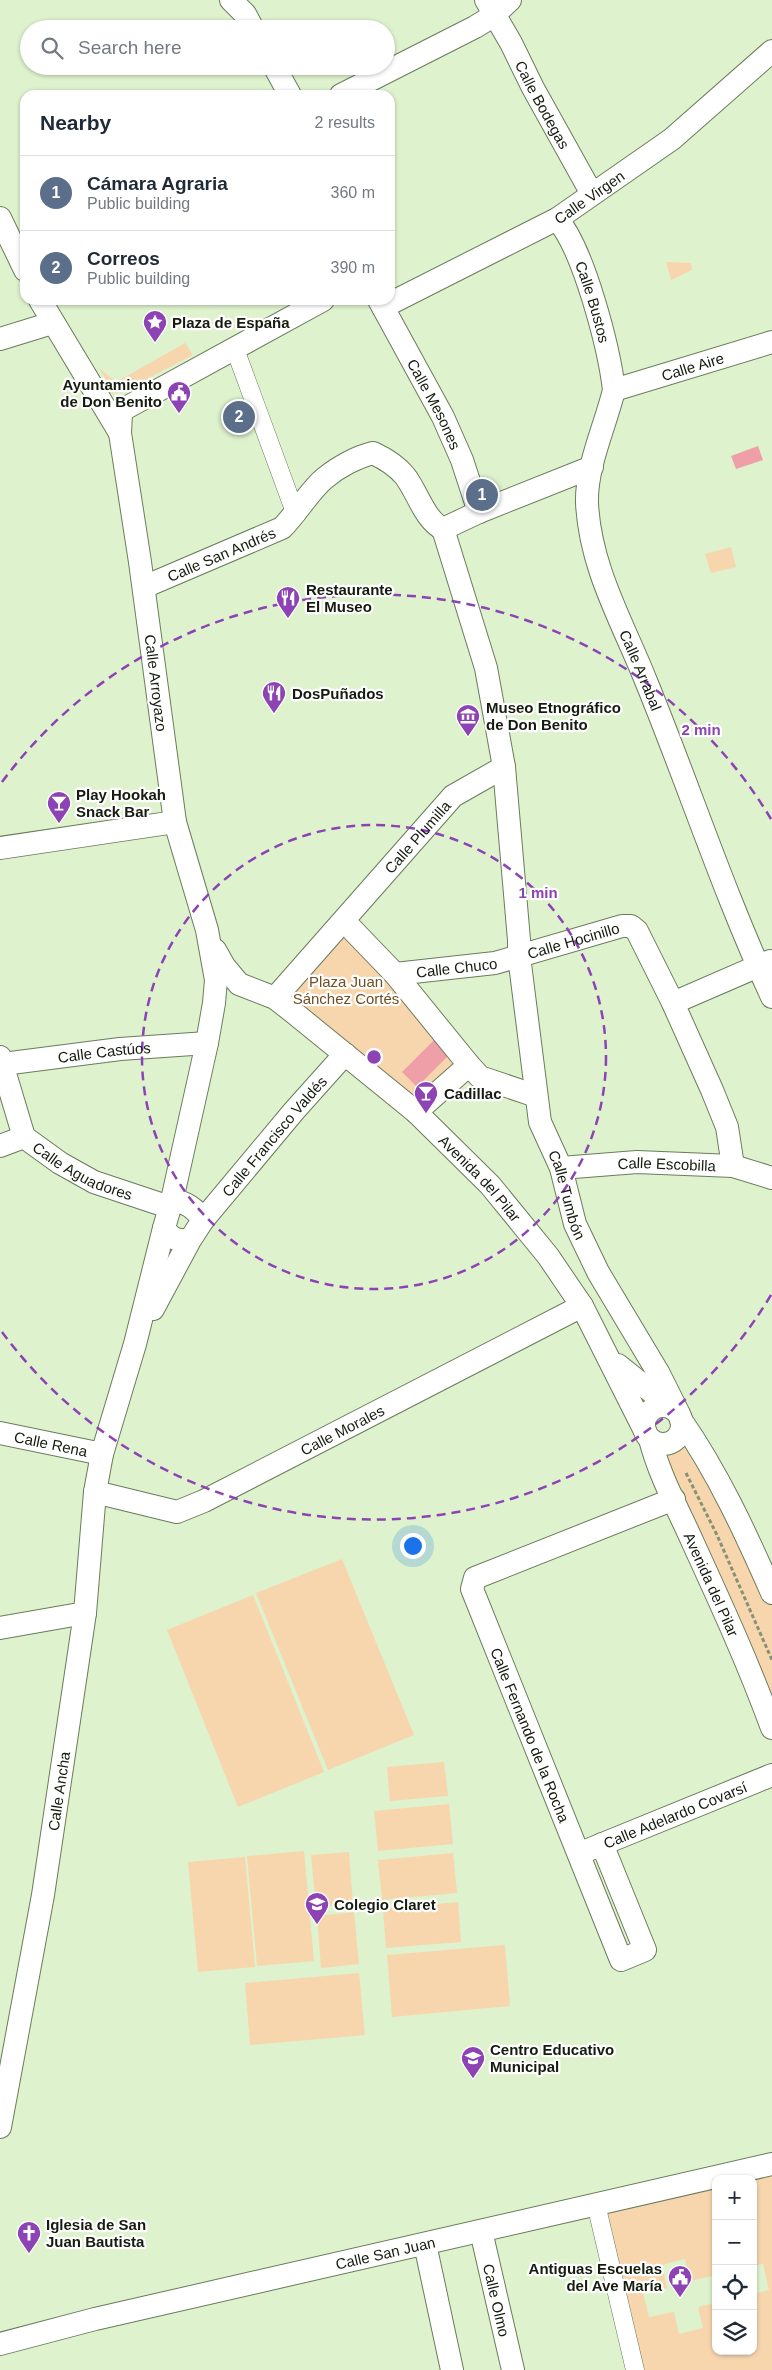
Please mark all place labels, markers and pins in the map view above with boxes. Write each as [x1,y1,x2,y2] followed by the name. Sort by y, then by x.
[142,309,168,343] place icon: Plaza de España
[172,314,290,331] place label: Plaza de España
[60,376,162,410] place label: Ayuntamiento de Don Benito
[166,380,192,414] public building icon: Ayuntamiento de Don Benito
[223,398,255,436] pin: 2
[466,476,498,514] pin: 1
[306,581,393,615] place label: Restaurante El Museo
[275,585,301,619] restaurant icon: Restaurante El Museo
[261,680,287,714] restaurant icon: DosPuñados
[292,685,384,702] place label: DosPuñados
[486,699,621,733] place label: Museo Etnográfico de Don Benito
[455,703,481,737] museum icon: Museo Etnográfico de Don Benito
[76,786,166,820] place label: Play Hookah Snack Bar
[46,790,72,824] bar icon: Play Hookah Snack Bar
[365,1048,383,1066] centre of rings
[413,1080,439,1114] bar icon: Cadillac
[444,1085,502,1102] place label: Cadillac
[304,1891,330,1925] school or university icon: Colegio Claret
[334,1896,436,1913] place label: Colegio Claret
[490,2041,614,2075] place label: Centro Educativo Municipal
[460,2045,486,2079] school or university icon: Centro Educativo Municipal
[46,2216,146,2250] place label: Iglesia de San Juan Bautista
[16,2220,42,2254] church icon: Iglesia de San Juan Bautista
[529,2260,663,2294] place label: Antiguas Escuelas del Ave María
[667,2264,693,2298] public building icon: Antiguas Escuelas del Ave María

